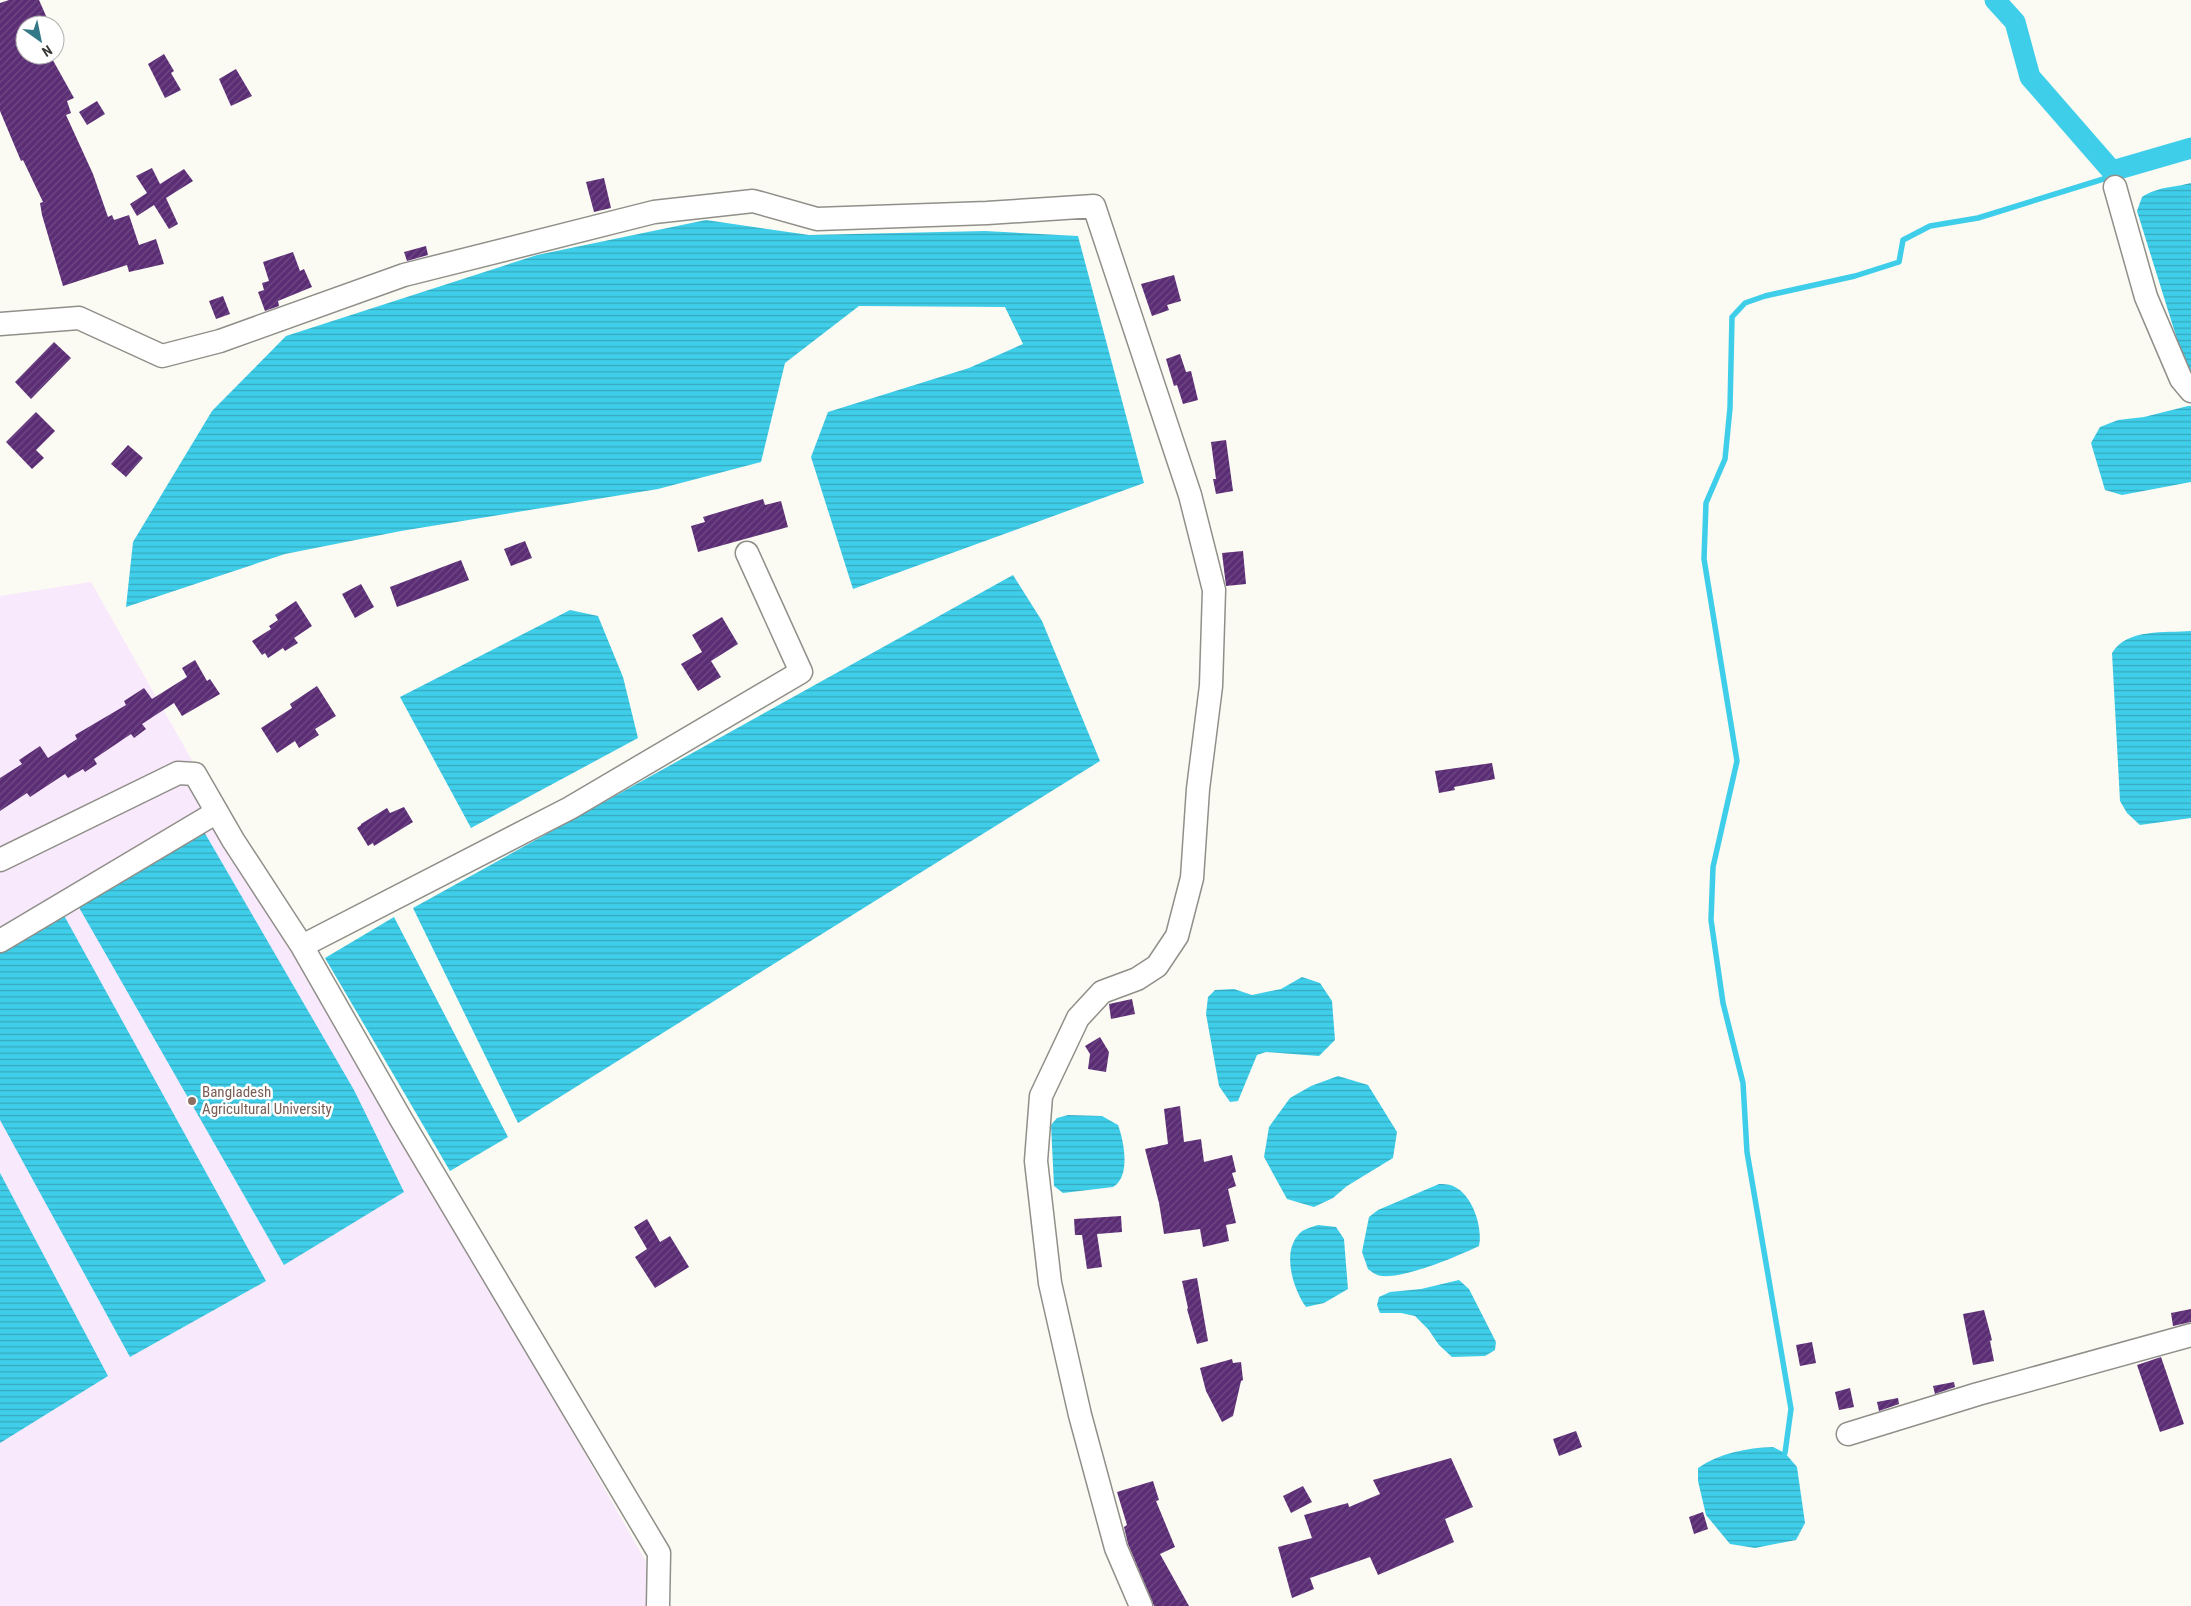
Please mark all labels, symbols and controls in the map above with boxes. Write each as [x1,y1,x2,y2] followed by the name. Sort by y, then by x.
[15,15,65,65] north arrow
[39,42,55,60] text: N
[202,1083,332,1118] place label: Bangladesh Agricultural University
[186,1095,198,1107] marker: Bangladesh Agricultural University

